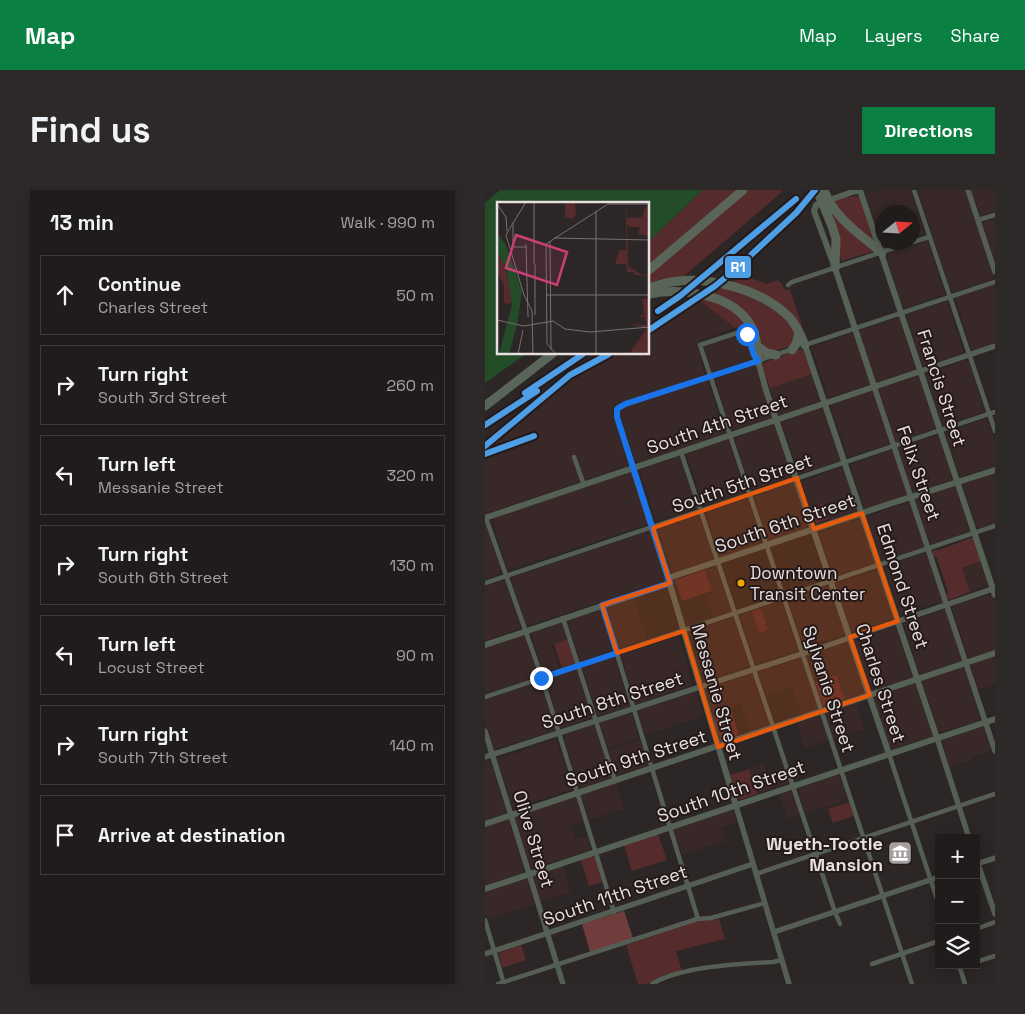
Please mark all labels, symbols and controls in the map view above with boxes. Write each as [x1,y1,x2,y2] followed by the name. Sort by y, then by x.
[25,20,75,51] text: Map
[799,24,837,47] text: Map
[865,24,922,47] text: Layers
[950,24,1000,47] text: Share
[862,107,995,154] button: Directions
[30,108,151,152] text: Find us
[497,202,650,355] inset map
[875,205,920,250] north arrow
[50,209,114,236] text: 13 min
[341,212,435,233] text: Walk · 990 m
[724,255,752,279] line badge: R1
[730,258,746,276] text: R1
[98,272,181,297] text: Continue
[51,281,79,309] icon: ahead
[396,285,434,306] text: 50 m
[98,297,208,318] text: Charles Street
[736,323,759,346] route start
[912,326,972,450] street label: Francis Street
[98,362,188,387] text: Turn right
[51,371,79,399] icon: right
[386,375,434,396] text: 260 m
[98,387,227,408] text: South 3rd Street
[644,389,790,459] street label: South 4th Street
[892,422,946,524] street label: Felix Street
[669,448,815,518] street label: South 5th Street
[98,452,176,477] text: Turn left
[51,461,79,489] icon: left
[387,465,434,486] text: 320 m
[98,477,224,498] text: Messanie Street
[712,488,858,558] street label: South 6th Street
[872,520,934,652] street label: Edmond Street
[98,542,188,567] text: Turn right
[51,551,79,579] icon: right
[390,555,434,576] text: 130 m
[750,562,866,605] place label: Downtown Transit Center
[98,567,229,588] text: South 6th Street
[736,578,746,588] marker: Downtown Transit Center
[686,621,748,763] street label: Messanie Street
[851,621,911,745] street label: Charles Street
[798,623,860,755] street label: Sylvanie Street
[98,632,176,657] text: Turn left
[51,641,79,669] icon: left
[396,645,434,666] text: 90 m
[98,657,205,678] text: Locust Street
[538,666,686,734] street label: South 8th Street
[530,667,553,690] route end
[98,722,188,747] text: Turn right
[563,724,709,792] street label: South 9th Street
[51,731,79,759] icon: right
[389,735,434,756] text: 140 m
[98,747,228,768] text: South 7th Street
[654,755,808,827] street label: South 10th Street
[508,788,560,890] street label: Olive Street
[51,821,79,849] icon: arrive
[98,823,286,848] text: Arrive at destination
[766,832,883,876] place label: Wyeth-Tootle Mansion
[935,834,980,969] map controls
[935,834,980,879] button: +
[887,840,913,866] museum icon: Wyeth-Tootle Mansion
[540,860,690,930] street label: South 11th Street
[935,879,980,924] button: −
[935,924,980,969] button: layers

